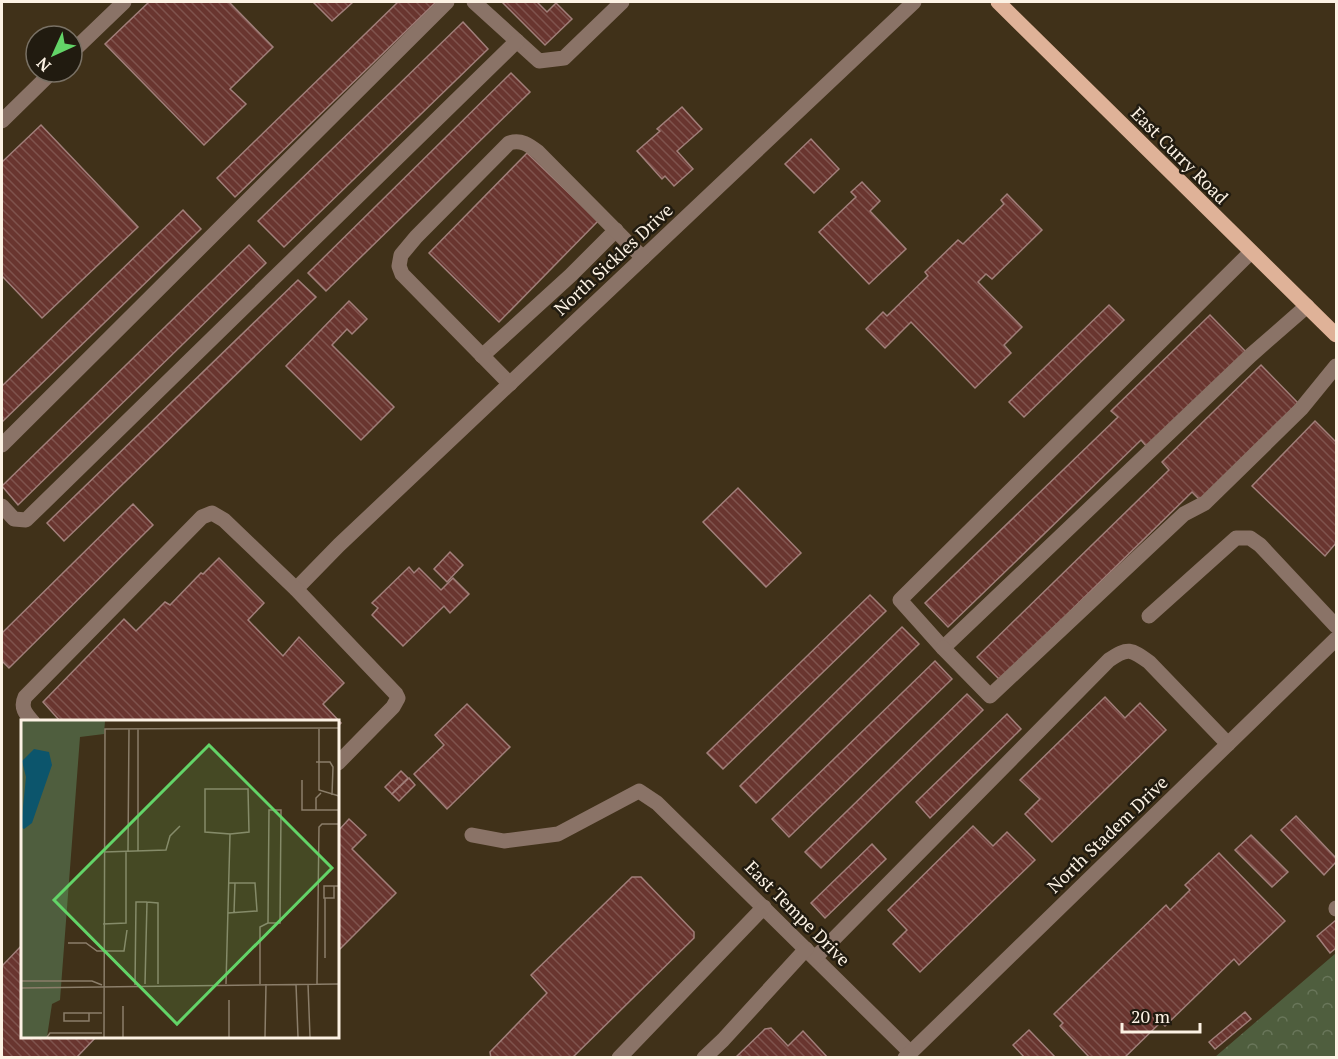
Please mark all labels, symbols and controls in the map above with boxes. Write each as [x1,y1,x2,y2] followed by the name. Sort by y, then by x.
[24,24,84,84] north arrow
[31,53,55,77] text: N
[1126,101,1234,209] street label: East Curry Road
[549,198,677,320] street label: North Sickles Drive
[21,720,339,1038] inset map
[1041,770,1173,898] street label: North Stadem Drive
[740,855,856,971] street label: East Tempe Drive
[1122,996,1200,1034] scale bar
[1131,1004,1171,1028] text: 20 m

